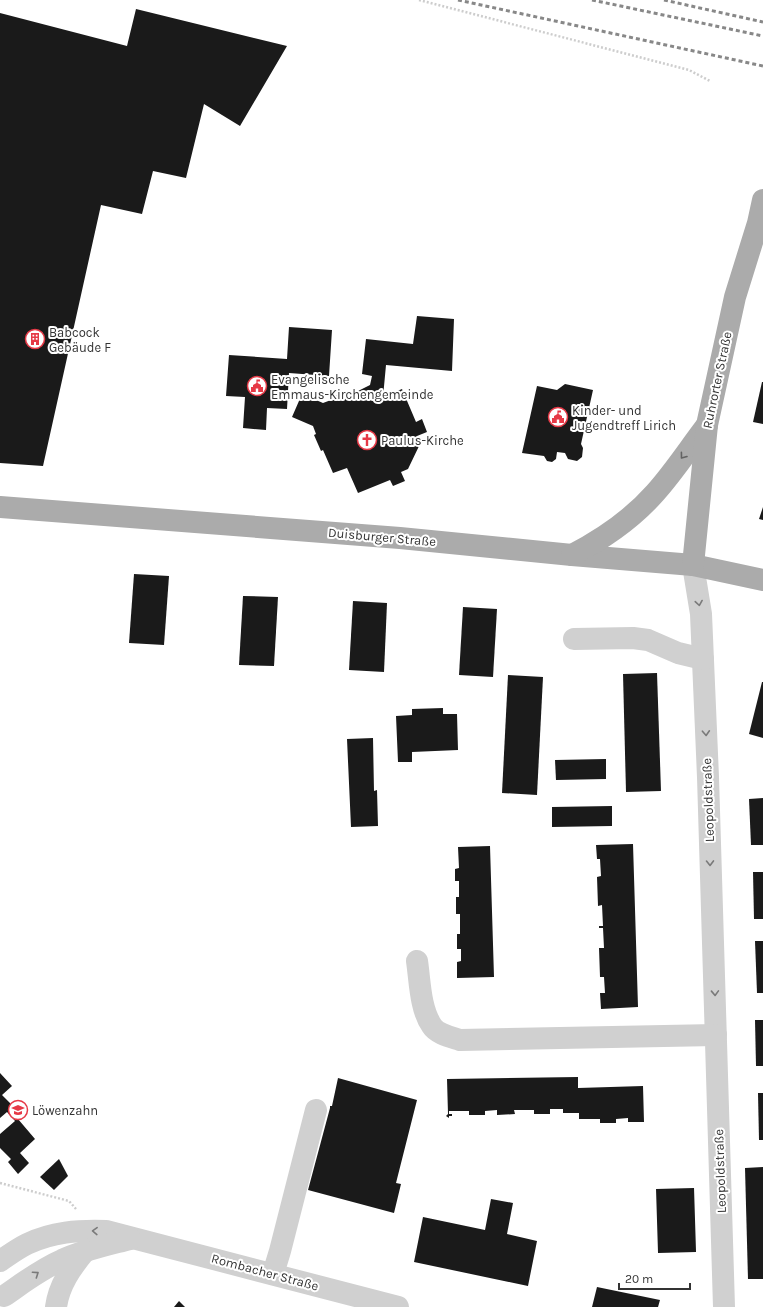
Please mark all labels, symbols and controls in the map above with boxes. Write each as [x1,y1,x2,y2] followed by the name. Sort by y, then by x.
[49,325,111,355] place label: Babcock Gebäude F
[24,328,46,350] building icon: Babcock Gebäude F
[699,330,735,430] street label: Ruhrorter Straße
[271,372,434,402] place label: Evangelische Emmaus-Kirchengemeinde
[246,375,268,397] public building icon: Evangelische Emmaus-Kirchengemeinde
[572,403,676,433] place label: Kinder- und Jugendtreff Lirich
[547,406,569,428] public building icon: Kinder- und Jugendtreff Lirich
[356,429,378,451] church icon: Paulus-Kirche
[381,433,464,448] place label: Paulus-Kirche
[681,451,688,458] one-way arrow
[327,525,437,549] street label: Duisburger Straße
[694,600,703,606] one-way arrow
[702,730,711,736] one-way arrow
[699,757,717,842] street label: Leopoldstraße
[706,860,714,866] one-way arrow
[710,990,719,996] one-way arrow
[7,1099,29,1121] school or university icon: Löwenzahn
[32,1103,98,1118] place label: Löwenzahn
[711,1128,729,1213] street label: Leopoldstraße
[92,1227,98,1235] one-way arrow
[210,1250,321,1294] street label: Rombacher Straße
[619,1265,690,1291] scale bar
[32,1272,39,1279] one-way arrow
[625,1272,653,1286] text: 20 m

